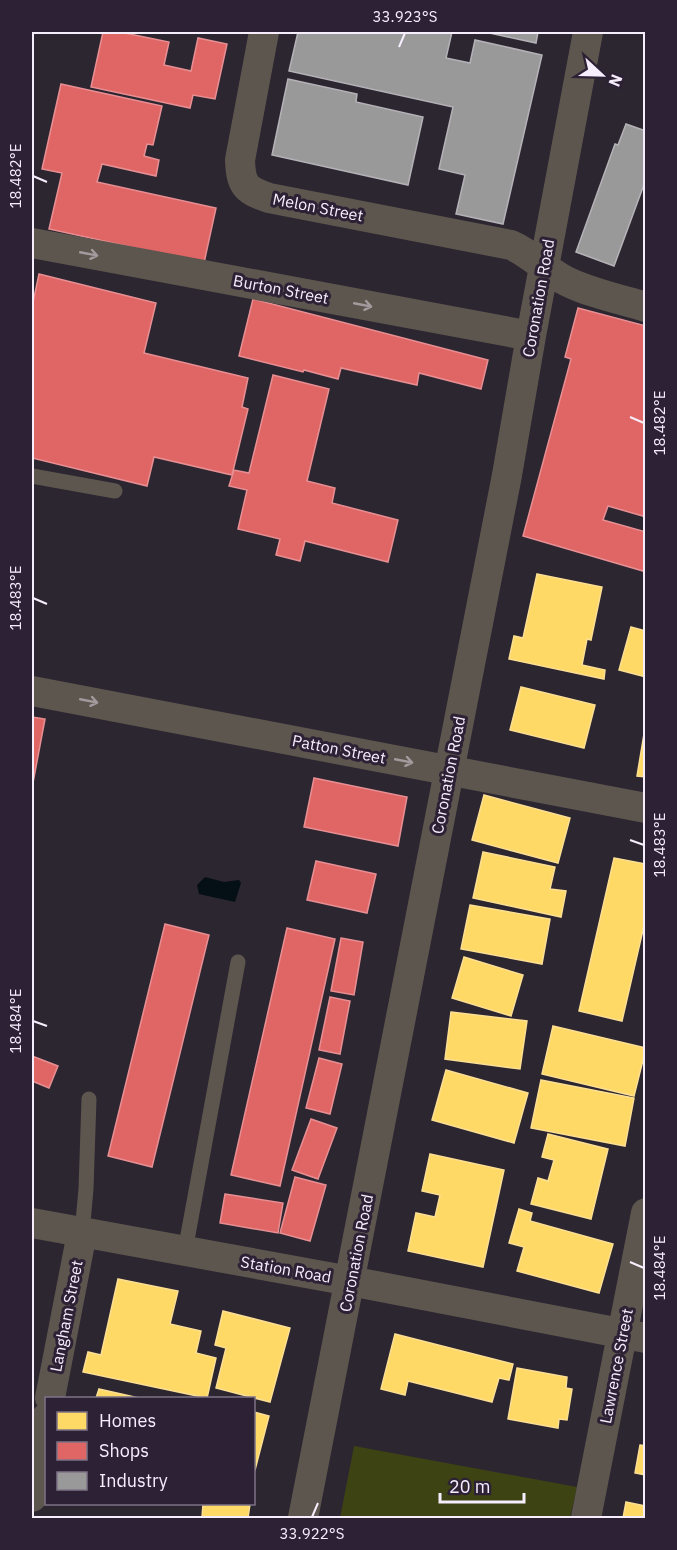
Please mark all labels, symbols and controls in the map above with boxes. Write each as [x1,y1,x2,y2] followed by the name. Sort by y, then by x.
[373,7,437,26] text: 33.923°S
[572,45,632,105] north arrow
[604,71,627,90] text: N
[6,144,25,208] text: 18.482°E
[271,188,365,226] street label: Melon Street
[518,237,558,359] street label: Coronation Road
[79,249,98,260] one-way arrow
[232,270,330,308] street label: Burton Street
[353,300,373,311] one-way arrow
[650,391,669,455] text: 18.482°E
[6,566,25,630] text: 18.483°E
[79,696,98,707] one-way arrow
[427,714,469,836] street label: Coronation Road
[291,730,387,768] street label: Patton Street
[394,756,414,767] one-way arrow
[650,813,669,877] text: 18.483°E
[6,989,25,1053] text: 18.484°E
[335,1192,377,1314] street label: Coronation Road
[650,1236,669,1300] text: 18.484°E
[239,1251,333,1287] street label: Station Road
[45,1258,87,1374] street label: Langham Street
[595,1307,637,1425] street label: Lawrence Street
[45,1397,255,1505] legend
[99,1409,156,1432] text: Homes
[99,1439,149,1462] text: Shops
[440,1466,524,1504] scale bar
[99,1469,168,1492] text: Industry
[449,1475,491,1498] text: 20 m
[280,1524,344,1543] text: 33.922°S

